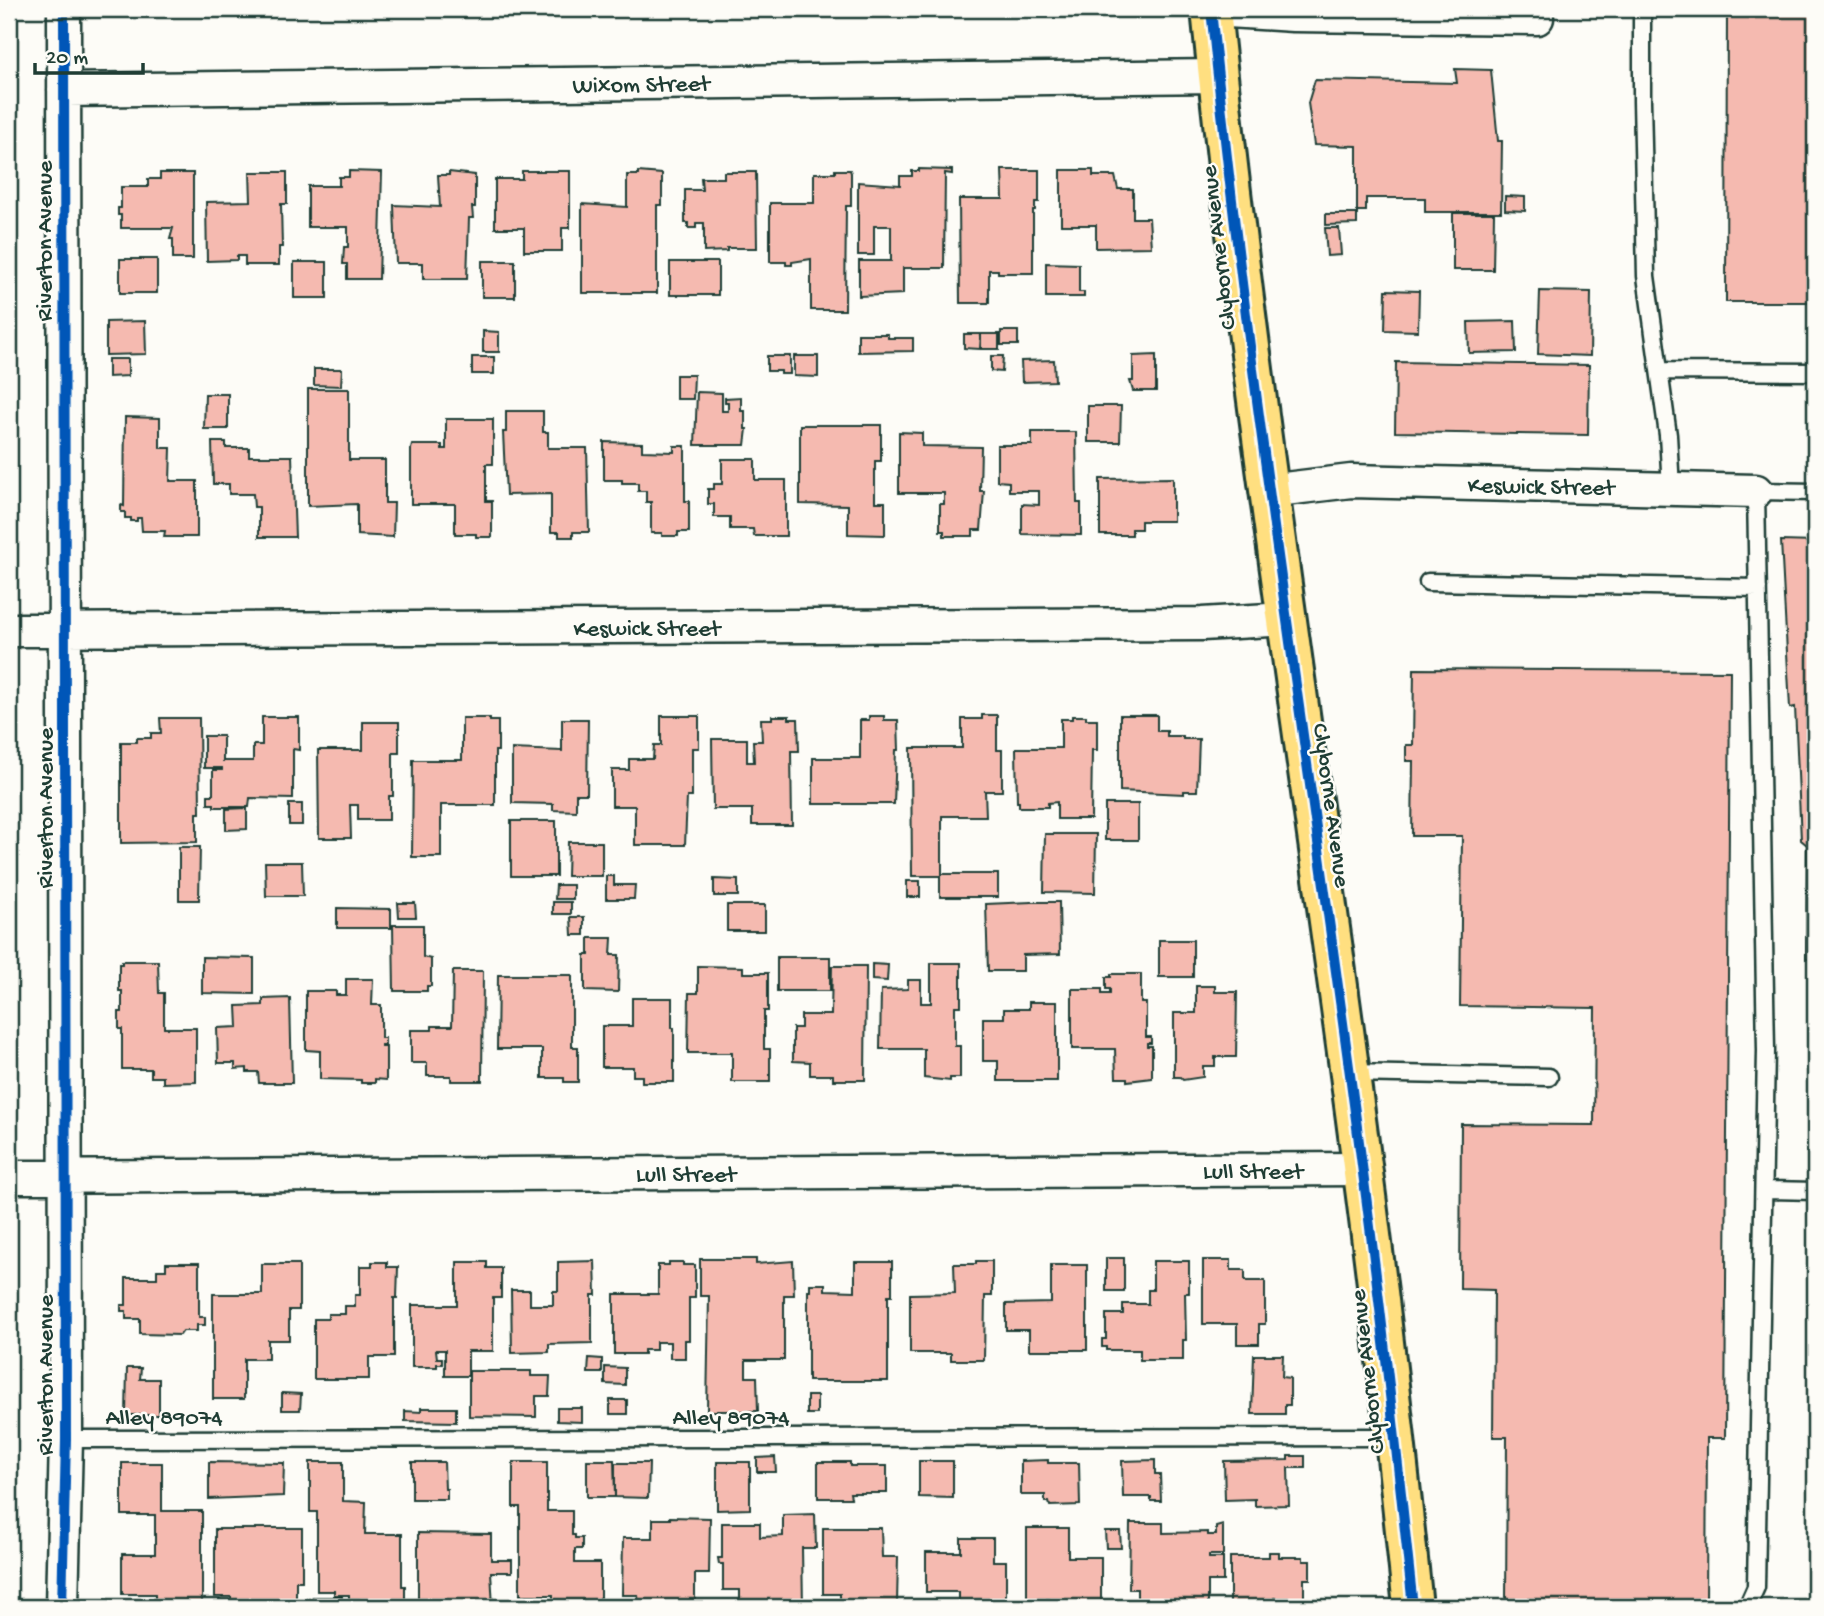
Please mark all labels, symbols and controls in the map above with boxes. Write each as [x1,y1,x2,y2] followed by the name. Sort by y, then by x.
[35,32,144,76] scale bar
[46,47,88,72] text: 20 m
[572,71,712,102] street label: Wixom Street
[32,160,61,321] street label: Riverton Avenue
[1196,163,1245,331] street label: Clyborne Avenue
[1467,473,1617,504] street label: Keswick Street
[574,616,723,645] street label: Keswick Street
[1304,722,1355,890] street label: Clyborne Avenue
[33,727,62,888] street label: Riverton Avenue
[1203,1159,1305,1188] street label: Lull Street
[636,1162,738,1191] street label: Lull Street
[1345,1287,1394,1455] street label: Clyborne Avenue
[33,1294,62,1455] street label: Riverton Avenue
[105,1405,223,1434] street label: Alley 89074
[672,1405,790,1434] street label: Alley 89074

